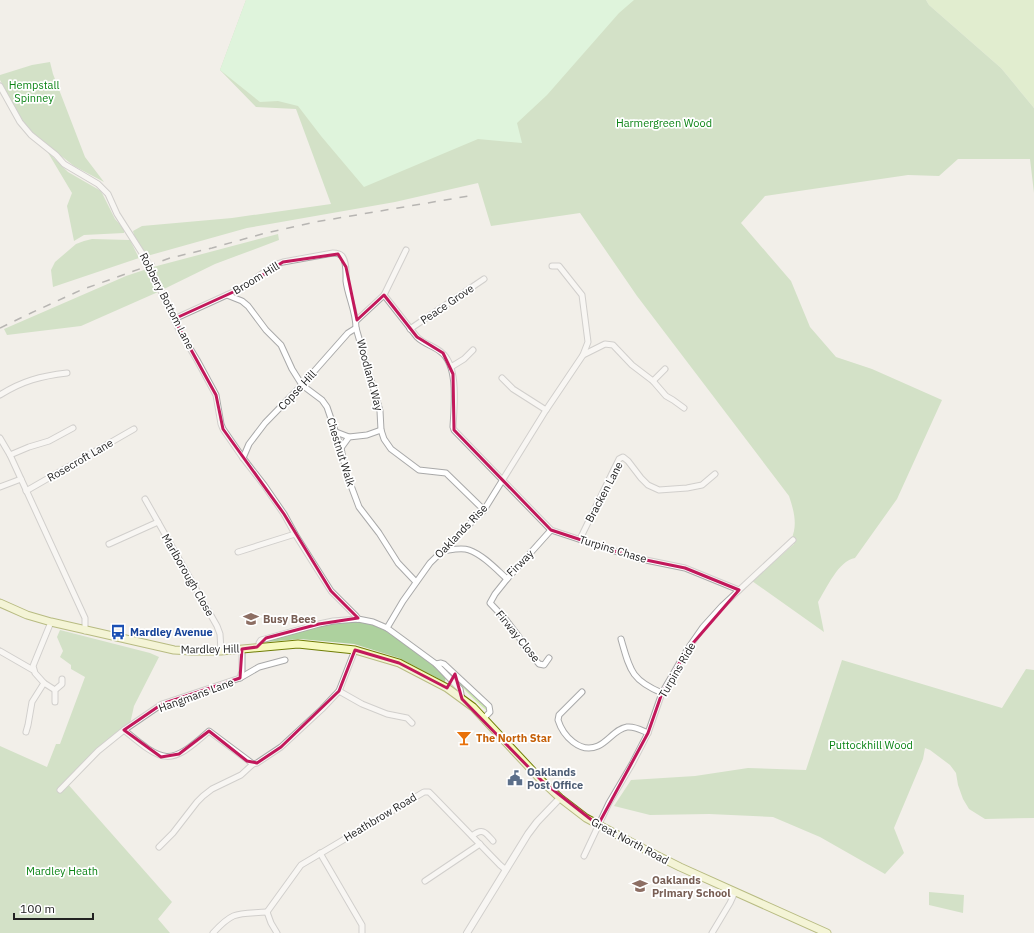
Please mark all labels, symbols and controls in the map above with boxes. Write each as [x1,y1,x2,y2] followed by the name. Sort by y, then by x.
[9,78,59,105] park label: Hempstall Spinney
[616,116,712,130] park label: Harmergreen Wood
[136,250,198,352] street label: Robbery Bottom Lane
[230,259,282,297] street label: Broom Hill
[418,281,476,327] street label: Peace Grove
[354,338,386,413] street label: Woodland Way
[275,367,319,413] street label: Copse Hill
[324,416,358,488] street label: Chestnut Walk
[45,436,115,484] street label: Rosecroft Lane
[582,459,626,525] street label: Bracken Lane
[432,501,490,561] street label: Oaklands Rise
[159,531,217,619] street label: Marlborough Close
[578,532,648,566] street label: Turpins Chase
[504,546,537,579] street label: Firway
[493,607,543,665] street label: Firway Close
[242,610,260,628] school or university icon: Busy Bees
[263,612,317,626] place label: Busy Bees
[109,623,127,641] bus stop icon: Mardley Avenue
[130,625,213,639] place label: Mardley Avenue
[656,640,698,700] street label: Turpins Ride
[181,641,239,657] street label: Mardley Hill
[156,675,236,715] street label: Hangmans Lane
[455,729,473,747] bar icon: The North Star
[476,731,552,745] place label: The North Star
[829,738,913,752] park label: Puttockhill Wood
[527,765,583,792] place label: Oaklands Post Office
[506,769,524,787] public building icon: Oaklands Post Office
[341,790,419,844] street label: Heathbrow Road
[589,815,671,867] street label: Great North Road
[26,864,98,878] park label: Mardley Heath
[652,873,731,900] place label: Oaklands Primary School
[631,877,649,895] school or university icon: Oaklands Primary School
[14,895,93,921] scale bar
[20,901,55,916] text: 100 m

